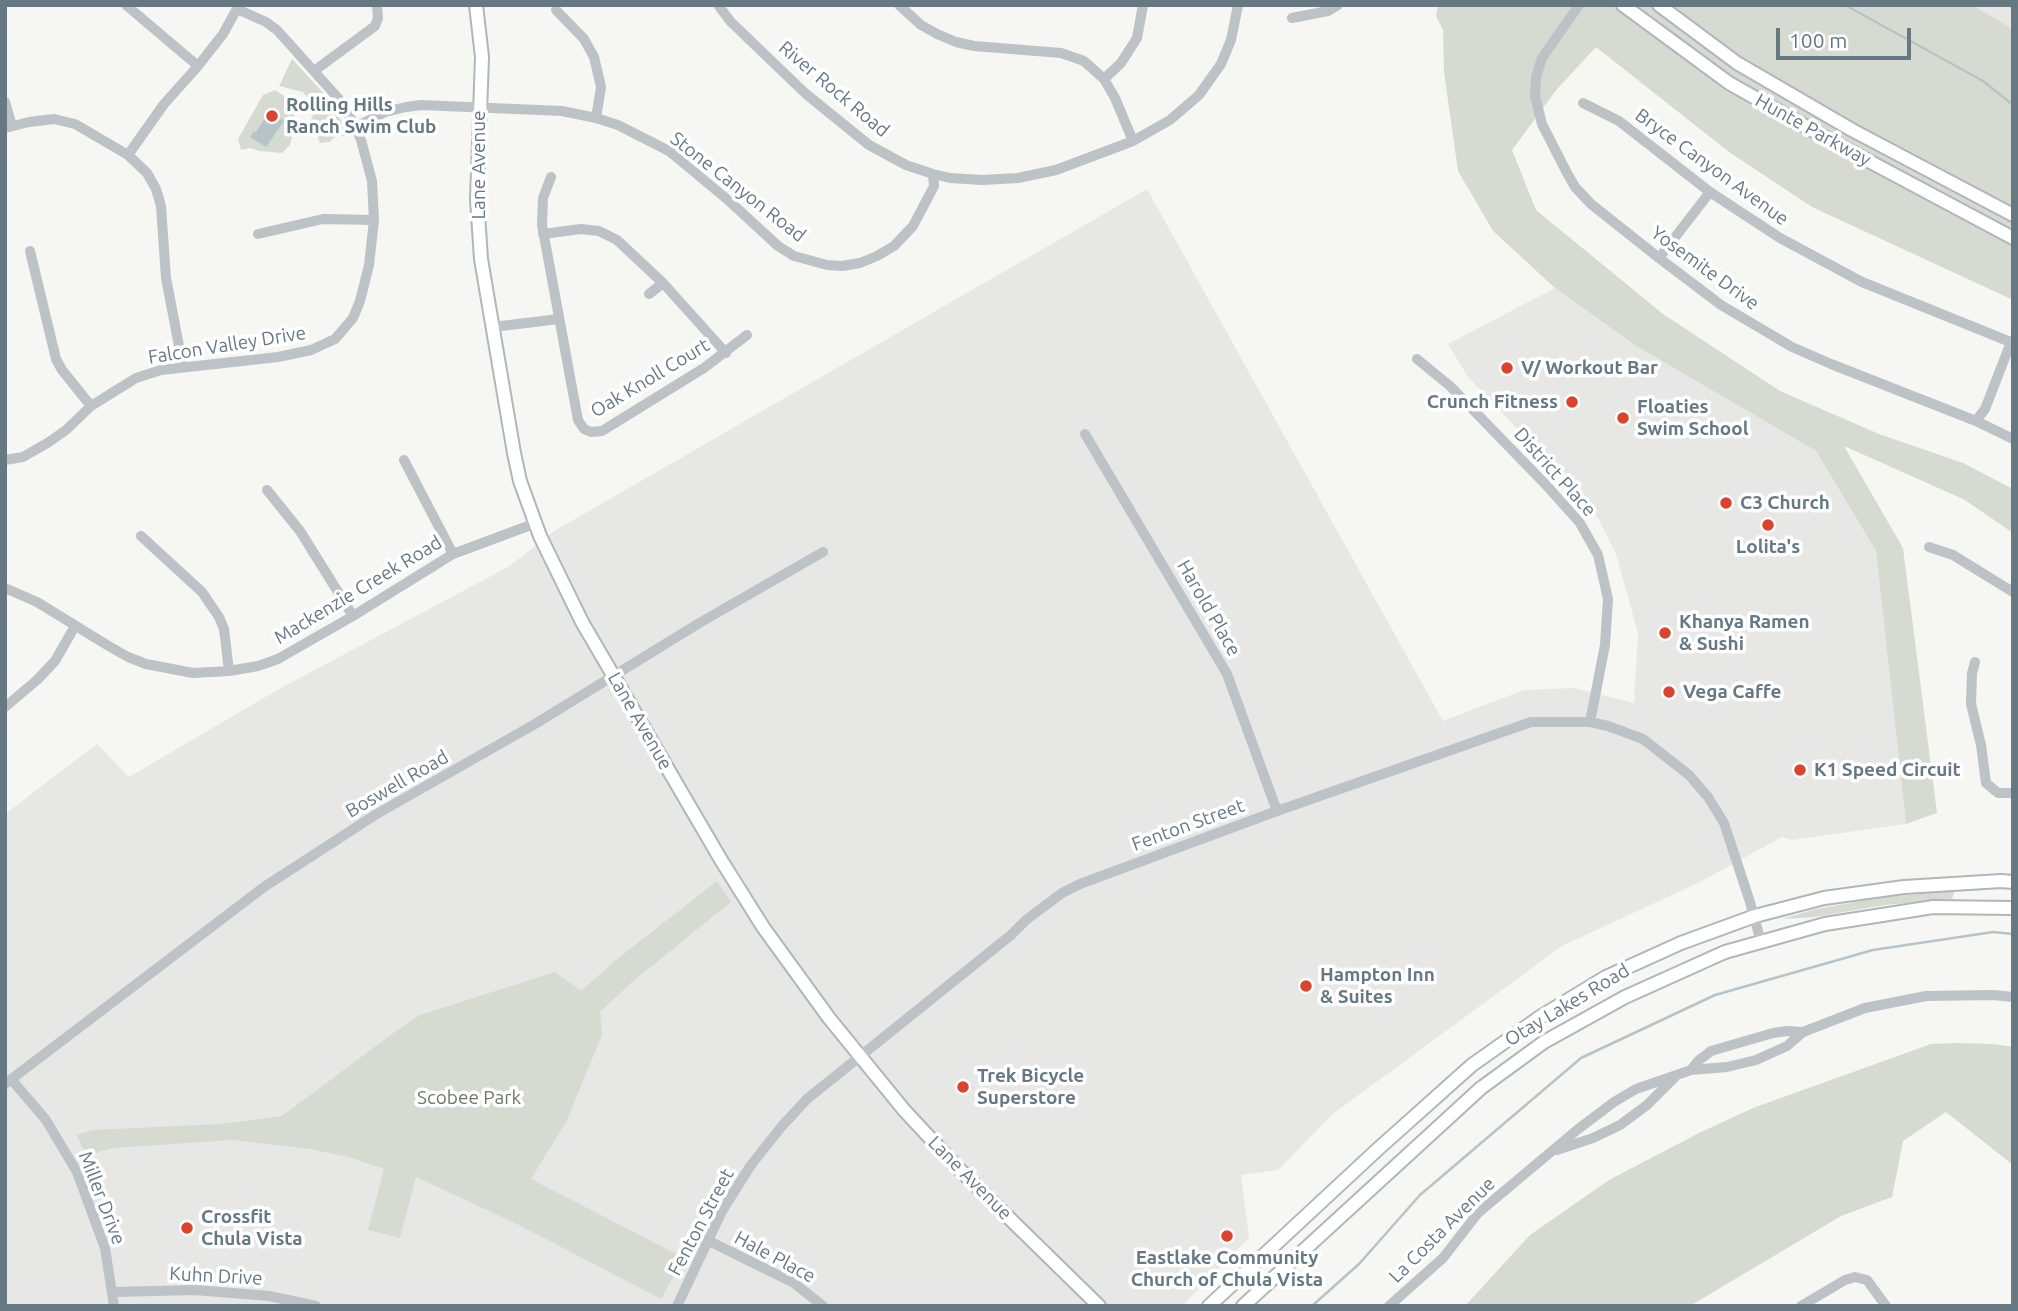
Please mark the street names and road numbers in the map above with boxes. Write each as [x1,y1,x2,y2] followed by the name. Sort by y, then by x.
[774,36,894,142] street label: River Rock Road
[1751,89,1875,171] street label: Hunte Parkway
[1631,104,1793,230] street label: Bryce Canyon Avenue
[468,110,490,220] street label: Lane Avenue
[666,127,810,247] street label: Stone Canyon Road
[1646,221,1764,315] street label: Yosemite Drive
[146,321,308,369] street label: Falcon Valley Drive
[586,334,714,422] street label: Oak Knoll Court
[1509,423,1601,521] street label: District Place
[270,531,446,649] street label: Mackenzie Creek Road
[1172,556,1246,660] street label: Harold Place
[603,668,677,774] street label: Lane Avenue
[342,745,452,823] street label: Boswell Road
[1129,794,1247,856] street label: Fenton Street
[1501,959,1633,1051] street label: Otay Lakes Road
[923,1131,1017,1225] street label: Lane Avenue
[74,1148,130,1248] street label: Miller Drive
[663,1165,739,1279] street label: Fenton Street
[1384,1172,1500,1288] street label: La Costa Avenue
[731,1226,819,1288] street label: Hale Place
[169,1262,263,1290] street label: Kuhn Drive

